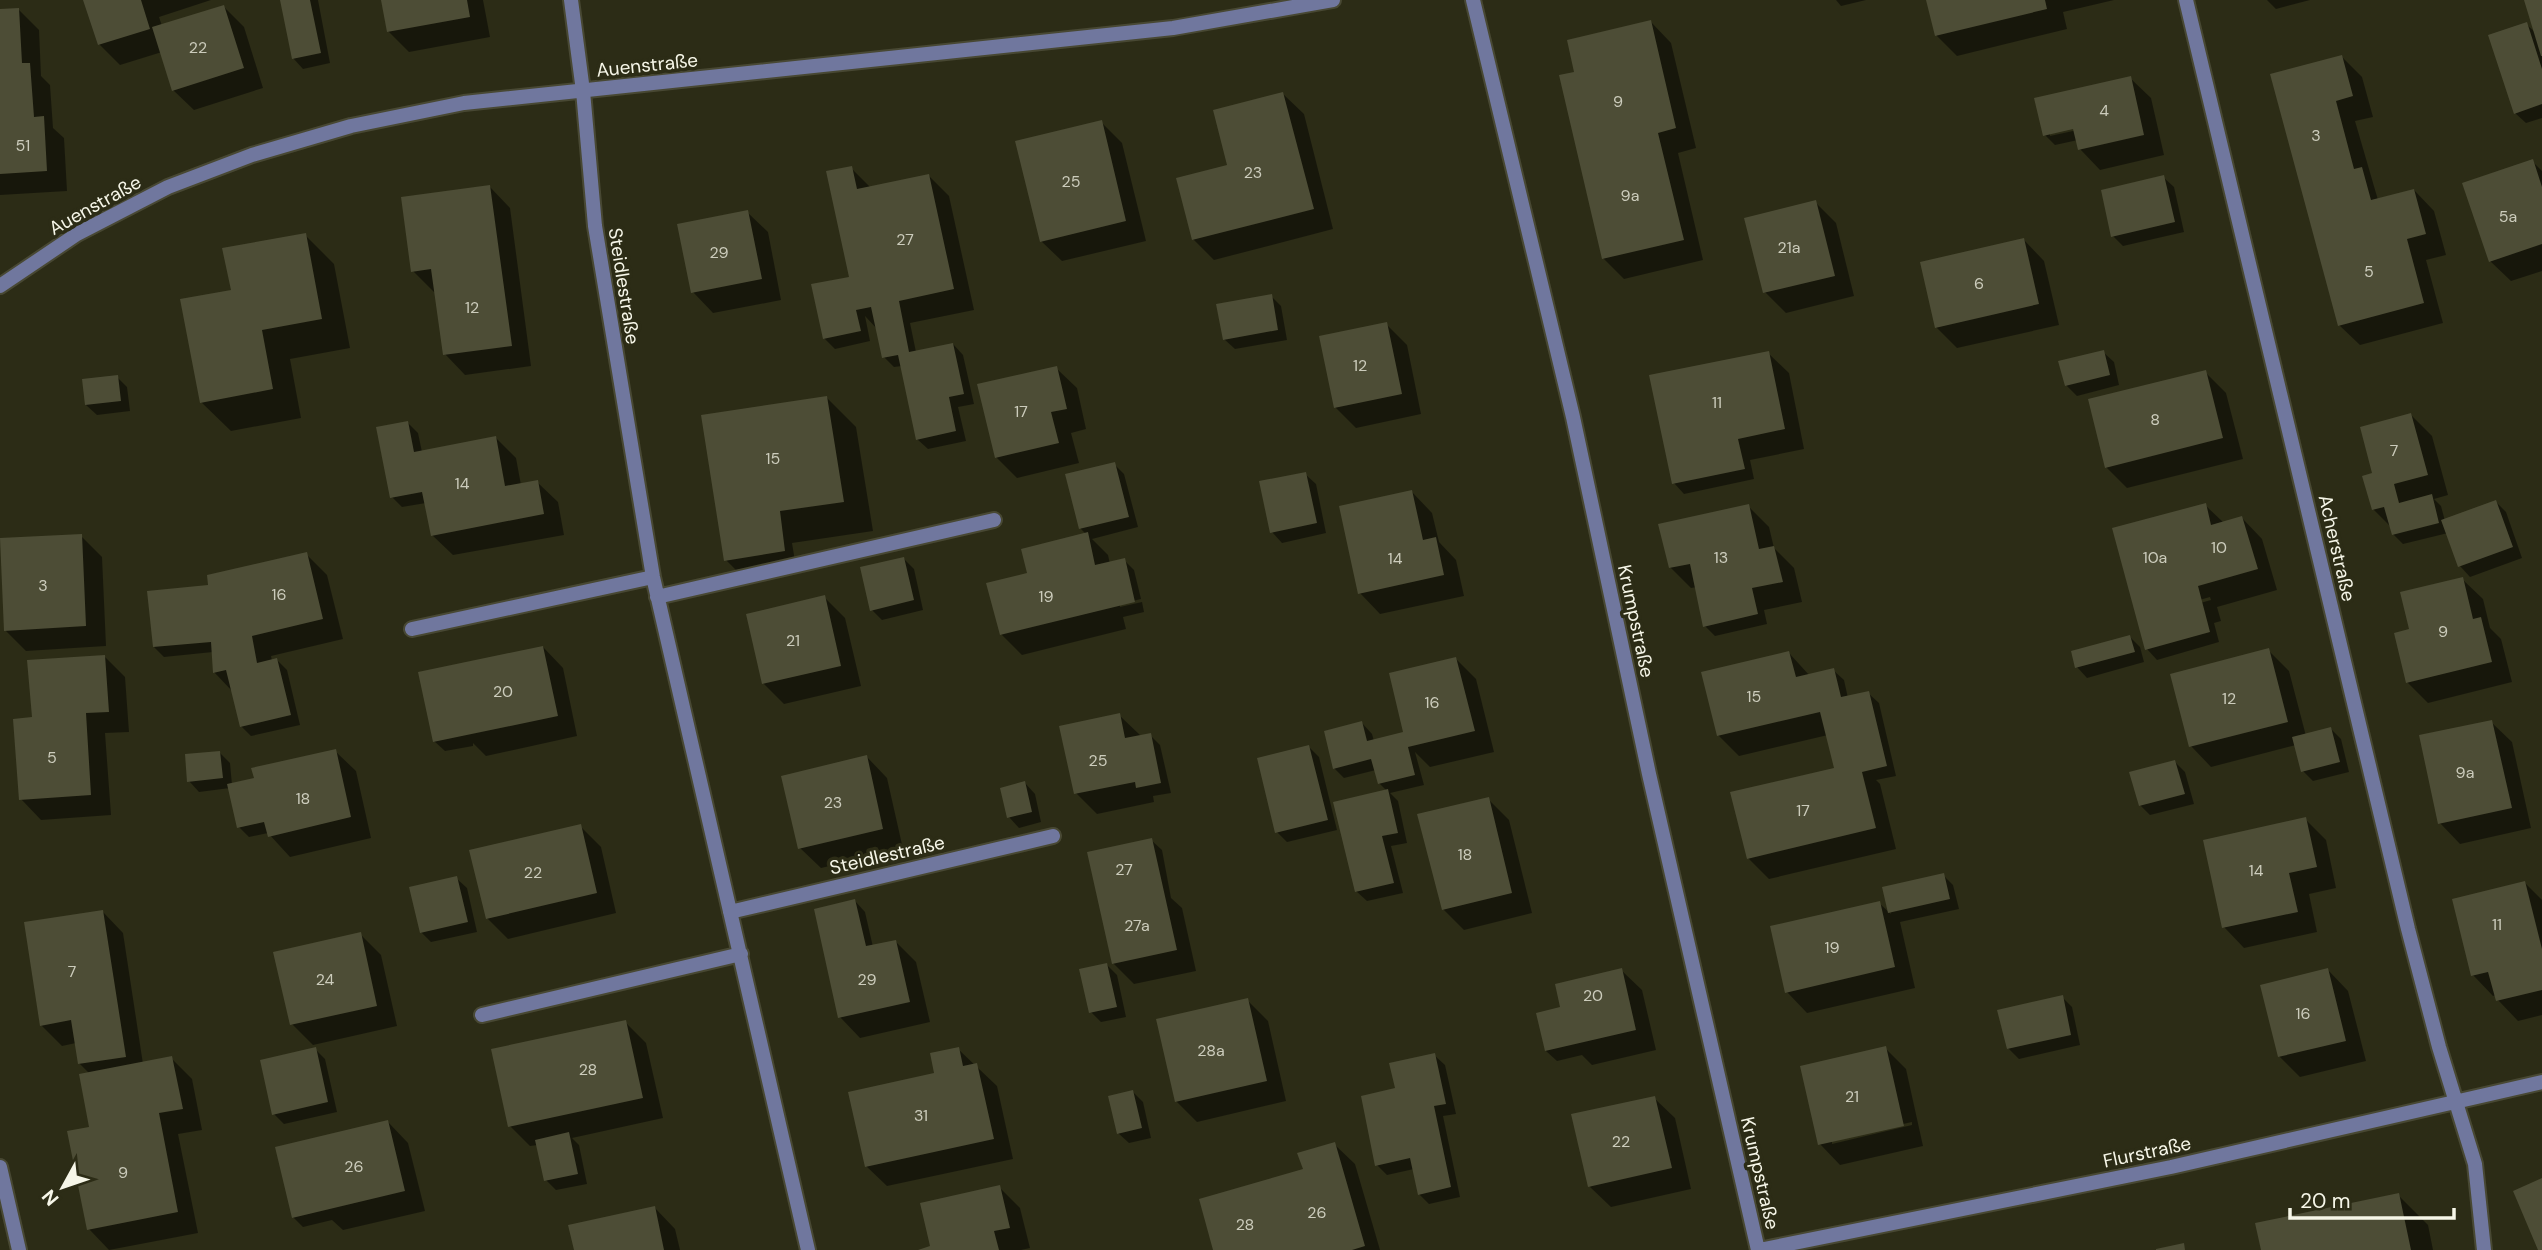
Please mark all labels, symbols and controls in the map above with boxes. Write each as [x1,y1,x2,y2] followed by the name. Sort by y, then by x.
[189,37,207,58] house number: 22
[595,47,699,83] street label: Auenstraße
[1613,91,1623,112] house number: 9
[2099,100,2109,121] house number: 4
[2311,125,2321,146] house number: 3
[16,135,30,156] house number: 51
[1244,162,1262,183] house number: 23
[44,169,146,241] street label: Auenstraße
[1062,171,1080,192] house number: 25
[1621,185,1639,206] house number: 9a
[2499,206,2517,227] house number: 5a
[602,226,646,346] street label: Steidlestraße
[896,229,914,250] house number: 27
[1778,237,1800,258] house number: 21a
[709,242,729,263] house number: 29
[2364,261,2374,282] house number: 5
[1974,273,1984,294] house number: 6
[465,297,479,318] house number: 12
[1353,355,1367,376] house number: 12
[1712,392,1722,413] house number: 11
[1014,401,1028,422] house number: 17
[2150,409,2160,430] house number: 8
[2390,440,2398,461] house number: 7
[766,448,780,469] house number: 15
[455,473,470,494] house number: 14
[2313,492,2361,604] street label: Acherstraße
[2211,537,2227,558] house number: 10
[1714,547,1728,568] house number: 13
[2143,547,2167,568] house number: 10a
[1388,548,1403,569] house number: 14
[1612,562,1660,680] street label: Krumpstraße
[38,575,48,596] house number: 3
[271,584,287,605] house number: 16
[1038,586,1054,607] house number: 19
[2438,621,2448,642] house number: 9
[786,630,800,651] house number: 21
[493,681,513,702] house number: 20
[1747,686,1761,707] house number: 15
[2222,688,2236,709] house number: 12
[1424,692,1440,713] house number: 16
[47,747,57,768] house number: 5
[1089,750,1107,771] house number: 25
[2456,762,2474,783] house number: 9a
[296,788,310,809] house number: 18
[824,792,842,813] house number: 23
[1796,800,1810,821] house number: 17
[827,830,947,880] street label: Steidlestraße
[1458,844,1472,865] house number: 18
[1115,859,1133,880] house number: 27
[2249,860,2264,881] house number: 14
[524,862,542,883] house number: 22
[2492,914,2502,935] house number: 11
[1124,915,1150,936] house number: 27a
[1824,937,1840,958] house number: 19
[68,961,76,982] house number: 7
[316,969,335,990] house number: 24
[857,969,877,990] house number: 29
[1583,985,1603,1006] house number: 20
[2295,1003,2311,1024] house number: 16
[1197,1040,1225,1061] house number: 28a
[579,1059,597,1080] house number: 28
[1845,1086,1859,1107] house number: 21
[914,1105,928,1126] house number: 31
[1735,1114,1785,1232] street label: Krumpstraße
[2101,1130,2193,1174] street label: Flurstraße
[1612,1131,1630,1152] house number: 22
[28,1152,98,1222] north arrow
[344,1156,364,1177] house number: 26
[118,1162,128,1183] house number: 9
[2290,1176,2454,1220] scale bar
[36,1184,64,1211] text: N
[2300,1187,2351,1215] text: 20 m
[1307,1202,1327,1223] house number: 26
[1236,1214,1254,1235] house number: 28

